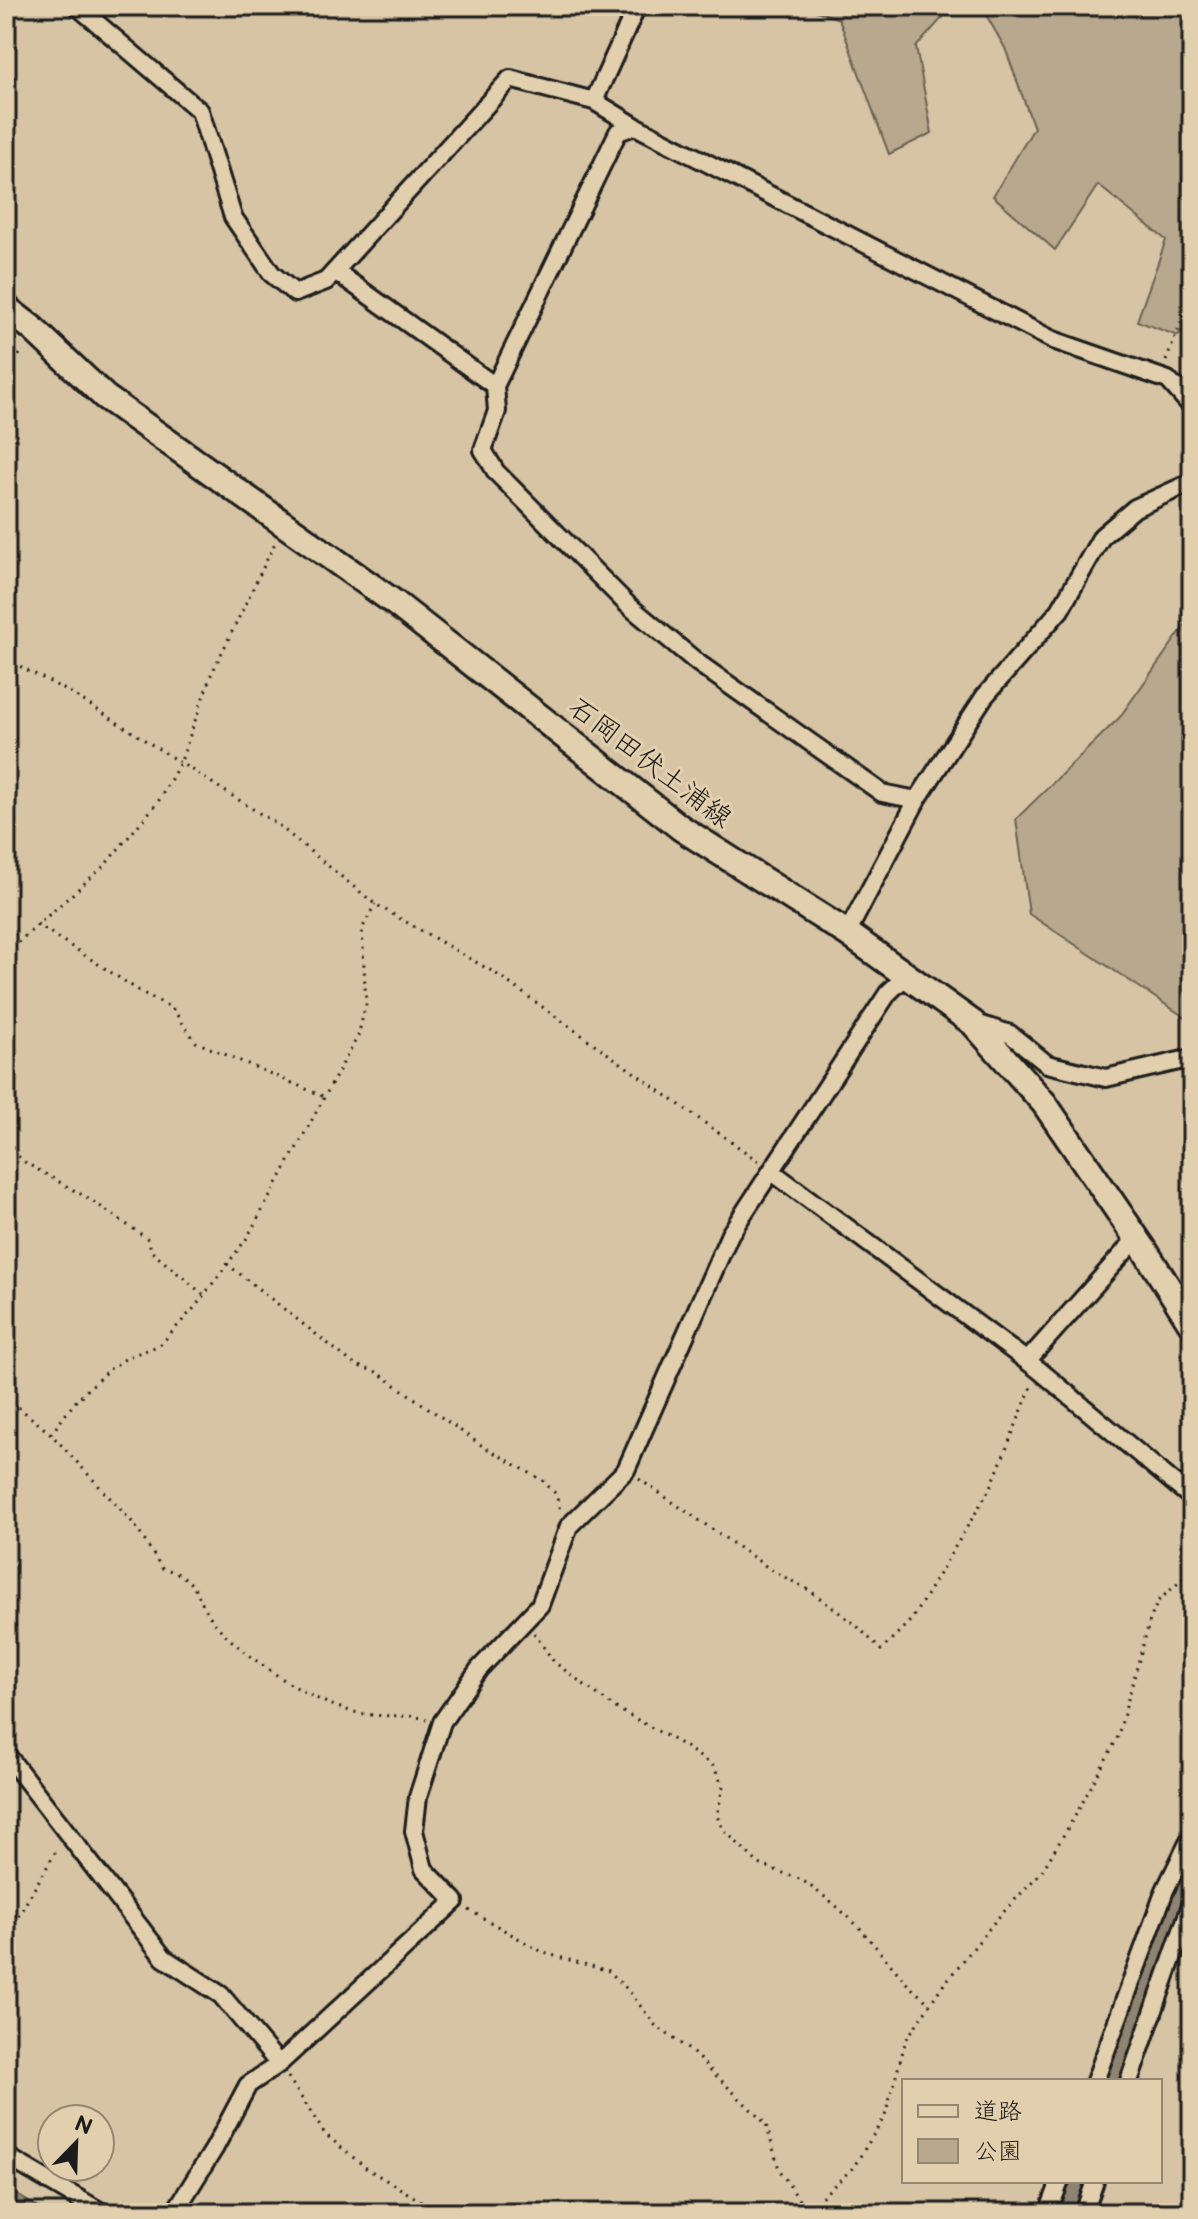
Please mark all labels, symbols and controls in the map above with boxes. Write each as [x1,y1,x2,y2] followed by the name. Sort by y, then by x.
[562,691,738,835] street label: 石岡田伏土浦線
[902,2079,1162,2183] legend
[974,2097,1022,2126] text: 道路
[36,2103,116,2183] north arrow
[70,2110,96,2142] text: N
[974,2137,1022,2166] text: 公園

